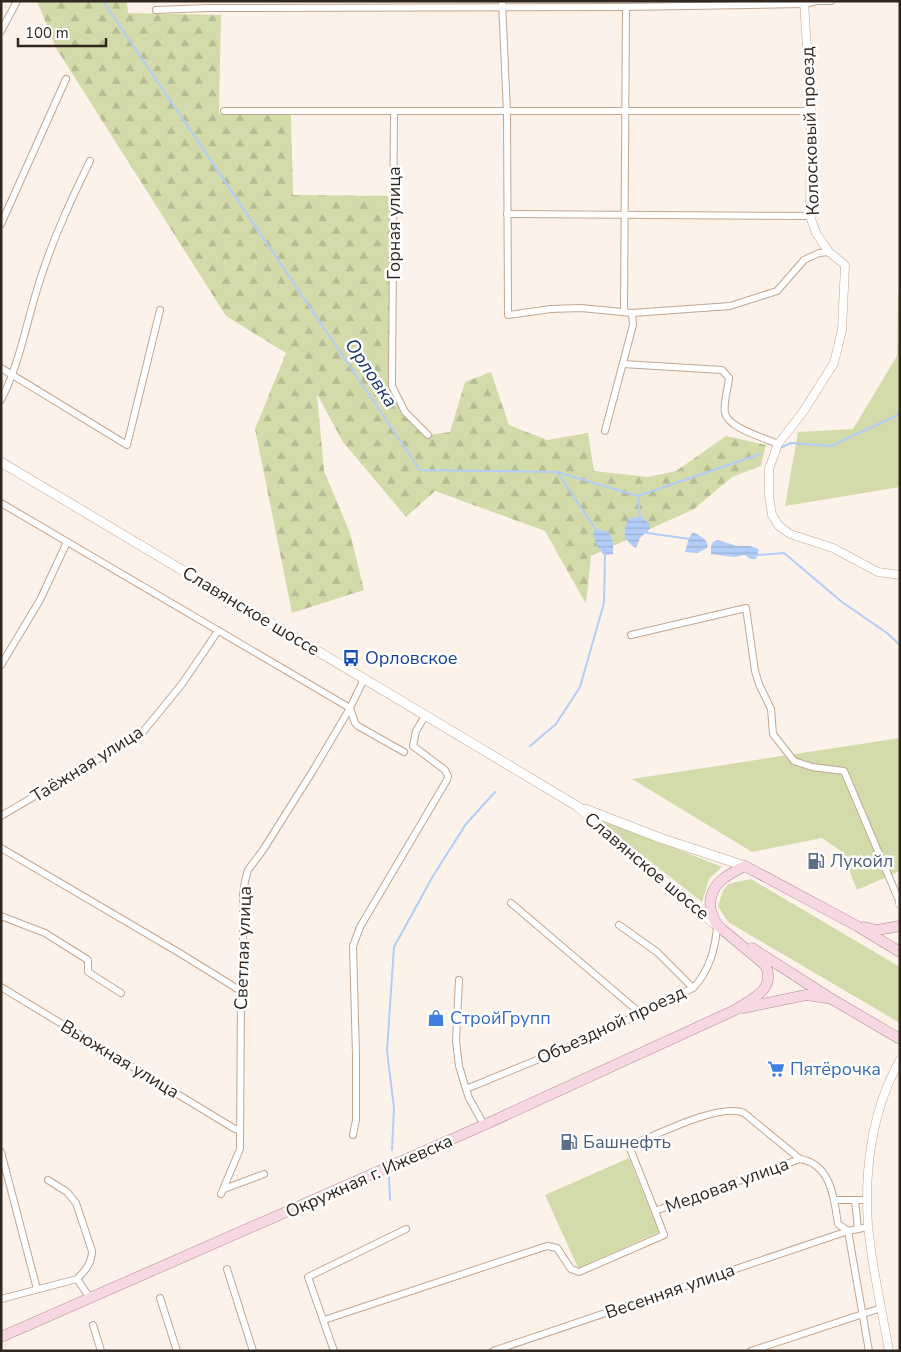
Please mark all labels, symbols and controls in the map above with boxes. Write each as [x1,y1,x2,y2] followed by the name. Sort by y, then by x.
[18,15,105,47] scale bar
[25,23,69,43] text: 100 m
[795,46,825,216] street label: Колосковый проезд
[382,166,406,280] street label: Горная улица
[338,333,404,413] water label: Орловка
[178,560,324,662] street label: Славянское шоссе
[365,646,458,670] place label: Орловское
[341,648,361,668] bus stop icon: Орловское
[26,720,148,808] street label: Таёжная улица
[579,807,715,925] street label: Славянское шоссе
[830,849,893,873] place label: Лукойл
[806,851,826,871] fuel station icon: Лукойл
[229,885,257,1011] street label: Светлая улица
[533,980,690,1070] street label: Объездной проезд
[450,1006,551,1030] place label: СтройГрупп
[426,1008,446,1028] shop icon: СтройГрупп
[56,1014,184,1104] street label: Вьюжная улица
[790,1057,881,1081] place label: Пятёрочка
[766,1059,786,1079] supermarket icon: Пятёрочка
[282,1128,456,1224] street label: Окружная г. Ижевска
[583,1130,671,1154] place label: Башнефть
[559,1132,579,1152] fuel station icon: Башнефть
[662,1151,792,1219] street label: Медовая улица
[602,1258,738,1324] street label: Весенняя улица

